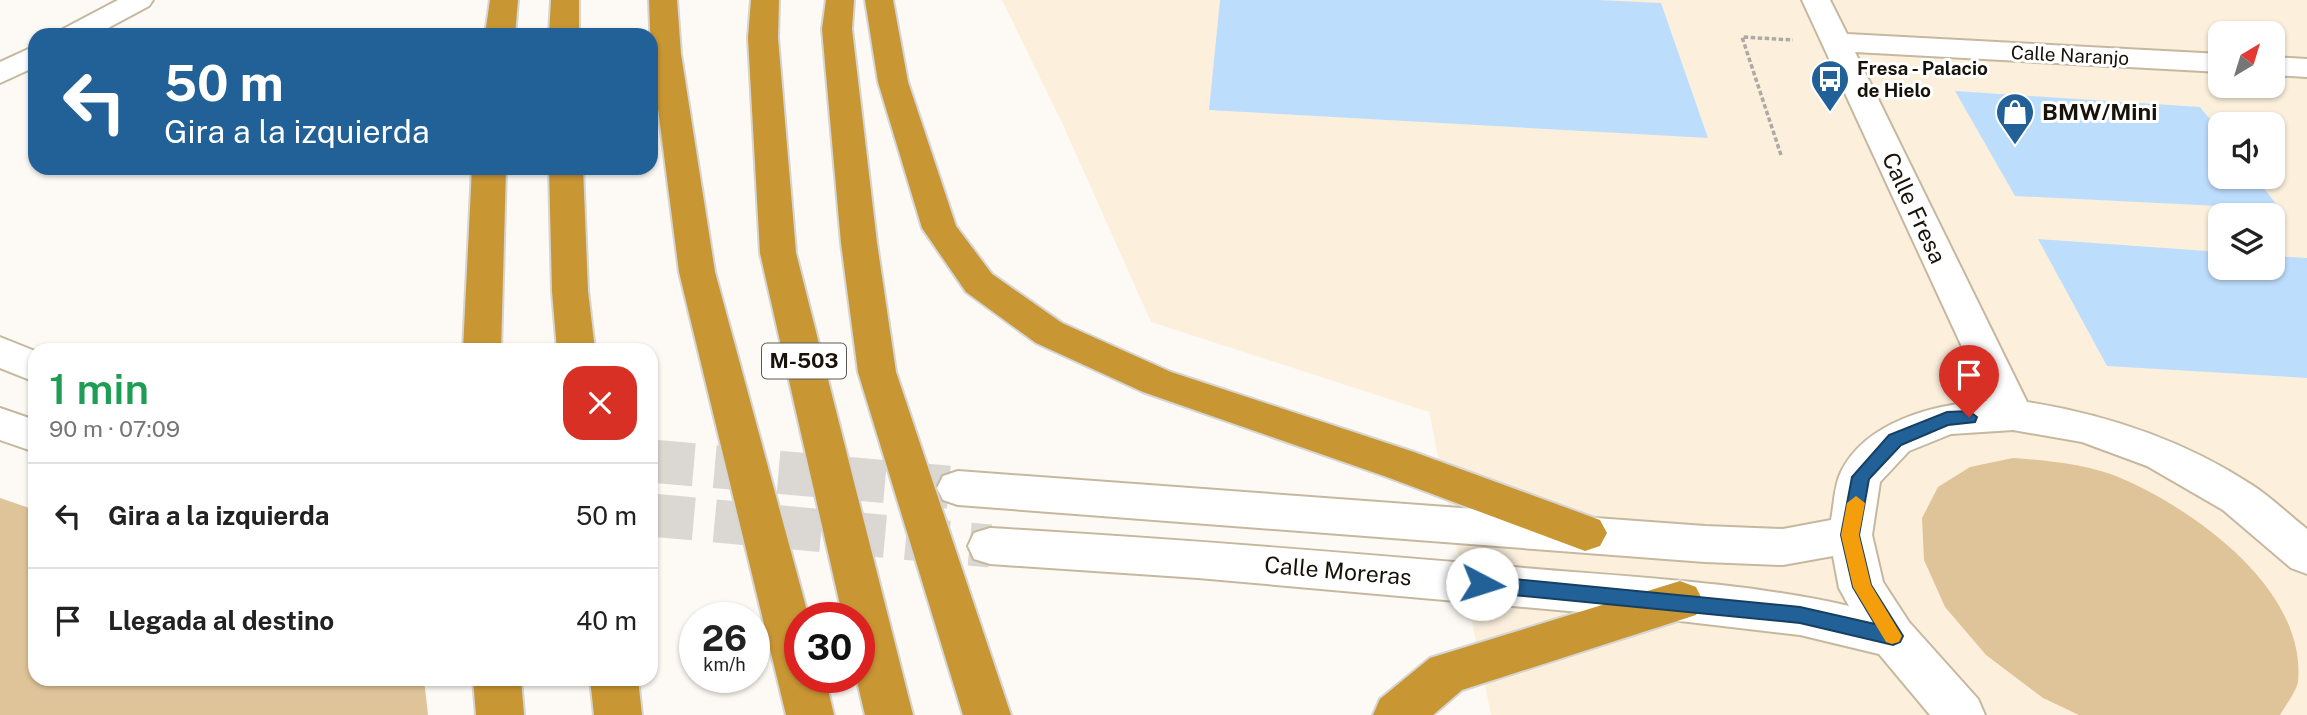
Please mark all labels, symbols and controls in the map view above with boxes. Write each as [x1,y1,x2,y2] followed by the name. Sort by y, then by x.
[2208,21,2286,98] north arrow
[2208,21,2285,280] map controls
[2010,41,2130,69] street label: Calle Naranjo
[164,54,284,112] text: 50 m
[49,56,140,147] icon: left
[1857,57,1988,101] place label: Fresa - Palacio de Hielo
[1809,58,1851,113] bus stop icon: Fresa - Palacio de Hielo
[1994,91,2036,146] shop icon: BMW/Mini
[2042,98,2157,125] place label: BMW/Mini
[2208,112,2285,189] button: sound
[164,113,430,150] text: Gira a la izquierda
[1877,148,1952,268] street label: Calle Fresa
[2208,203,2285,280] button: layers
[762,344,846,378] road number: M-503
[1939,345,1999,417] pin
[1950,356,1988,394] icon: arrive
[49,364,149,413] text: 1 min
[563,366,637,440] button: close
[49,415,180,442] text: 90 m · 07:09
[49,497,87,535] icon: left
[108,500,330,531] text: Gira a la izquierda
[576,500,637,531] text: 50 m
[1445,547,1519,621] position arrow
[1263,551,1413,590] street label: Calle Moreras
[49,602,87,640] icon: arrive
[784,602,875,693] speed limit sign: 30
[108,605,334,636] text: Llegada al destino
[576,605,637,636] text: 40 m
[702,618,747,659] text: 26
[703,654,746,675] text: km/h

